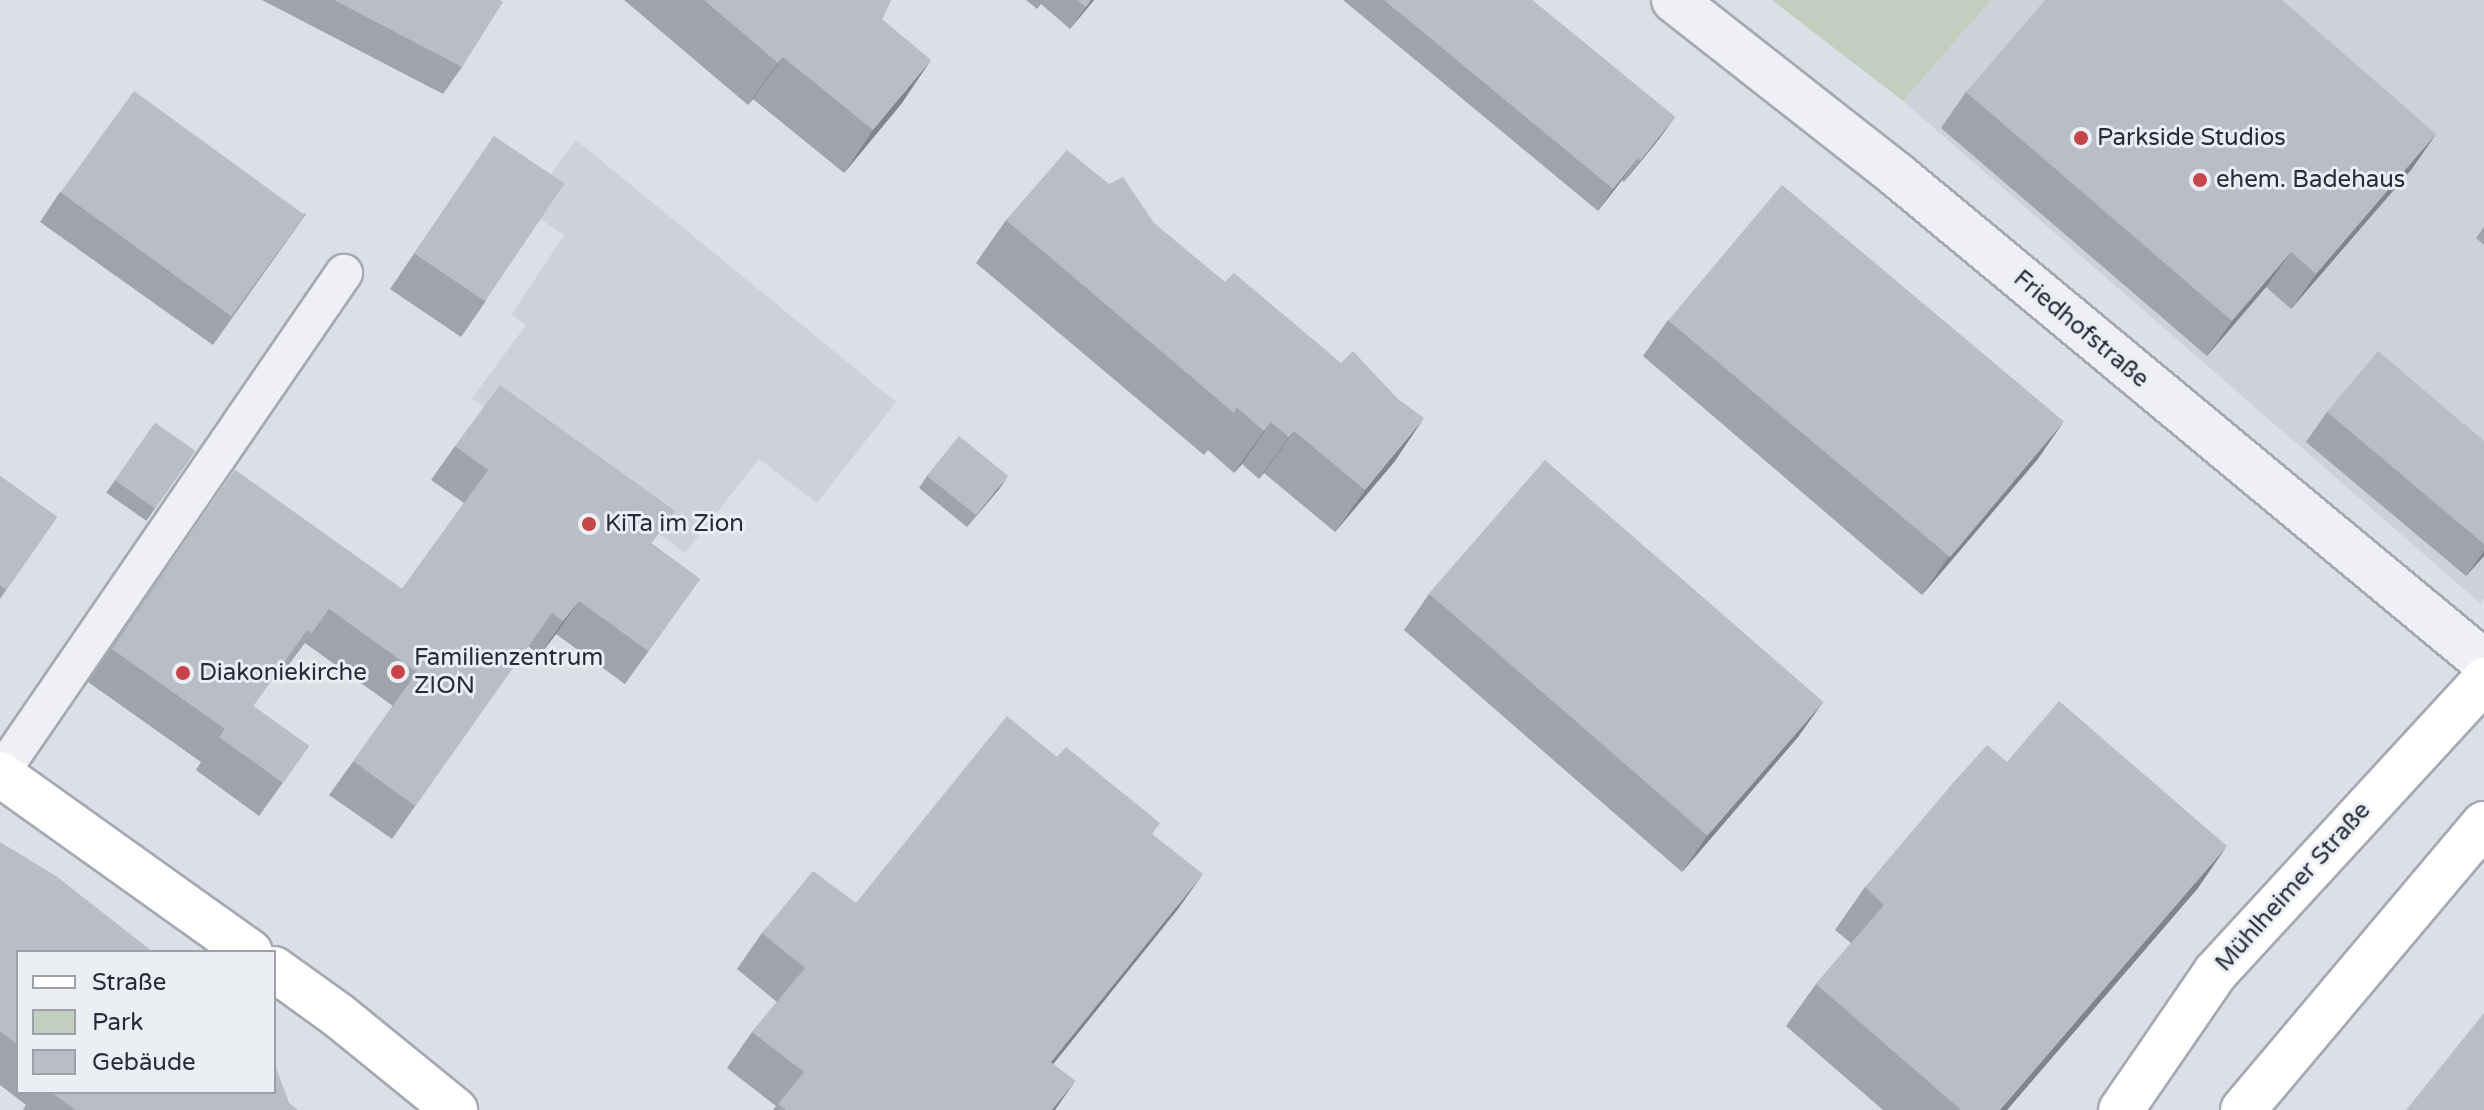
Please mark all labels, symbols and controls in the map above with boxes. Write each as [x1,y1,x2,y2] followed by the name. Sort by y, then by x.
[2097,124,2286,152] place label: Parkside Studios
[2072,129,2090,147] marker: Parkside Studios
[2216,166,2405,194] place label: ehem. Badehaus
[2191,171,2209,189] marker: ehem. Badehaus
[2008,264,2154,394] street label: Friedhofstraße
[605,510,744,538] place label: KiTa im Zion
[580,515,598,533] marker: KiTa im Zion
[414,644,603,700] place label: Familienzentrum ZION
[199,659,367,687] place label: Diakoniekirche
[389,663,407,681] marker: Familienzentrum ZION
[174,664,192,682] marker: Diakoniekirche
[2210,797,2376,977] street label: Mühlheimer Straße
[16,950,276,1094] legend
[92,968,166,997] text: Straße
[92,1008,143,1037] text: Park
[92,1048,196,1077] text: Gebäude

